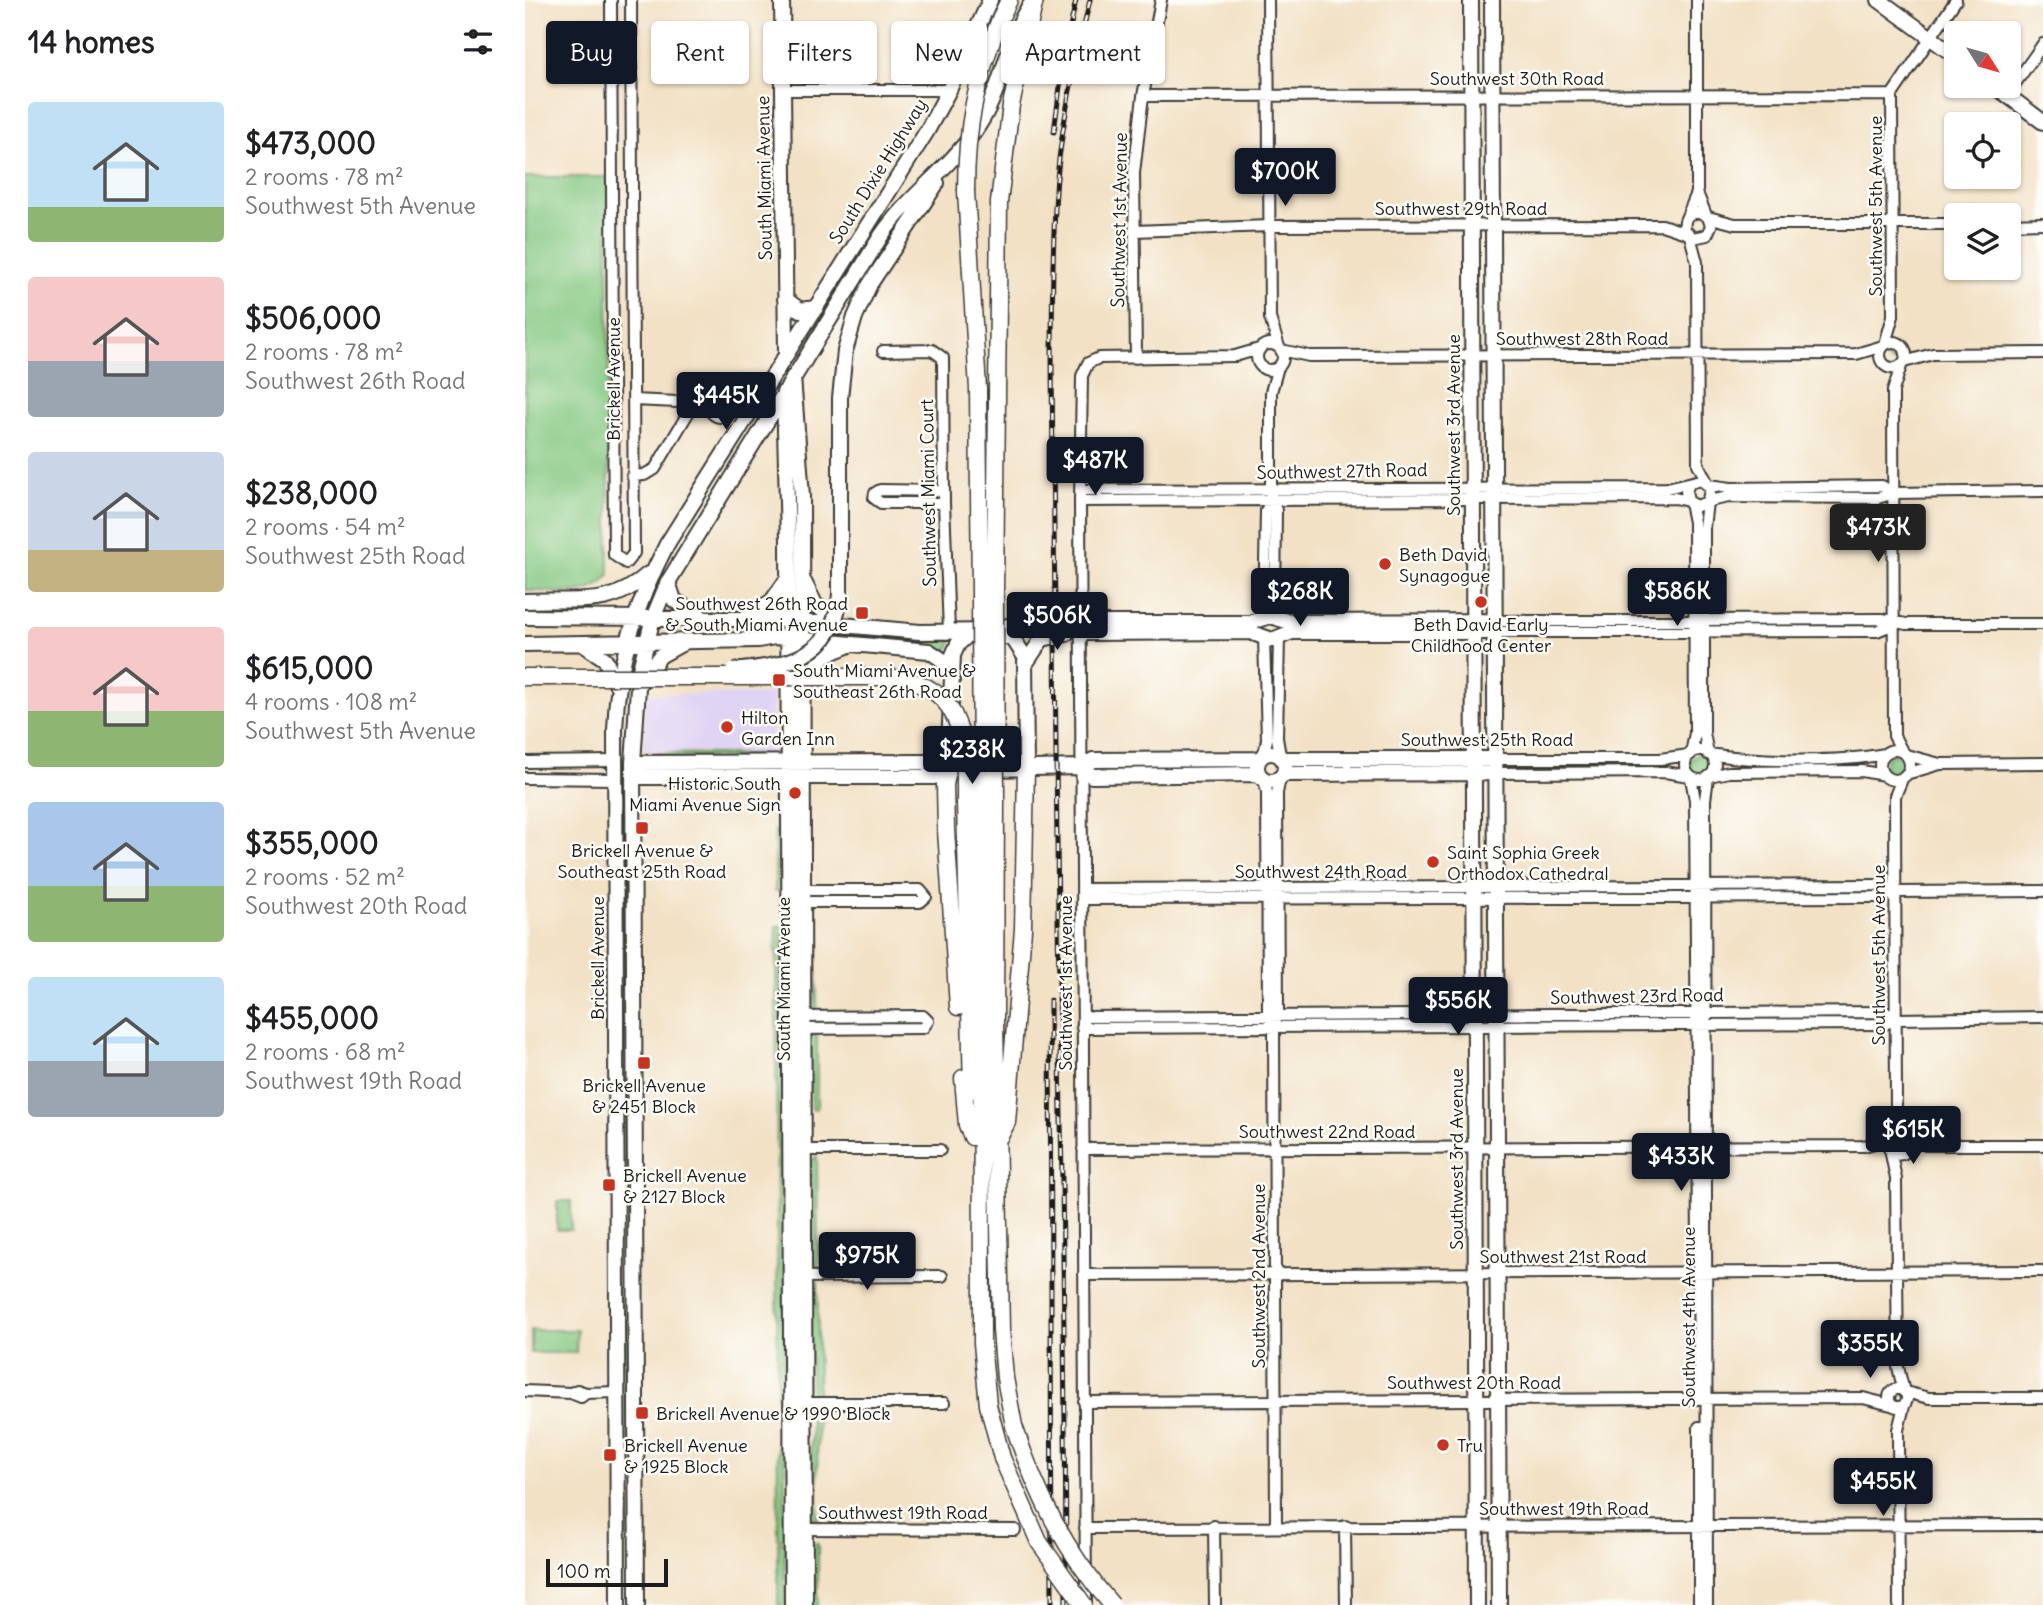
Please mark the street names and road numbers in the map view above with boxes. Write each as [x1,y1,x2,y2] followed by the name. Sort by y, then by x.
[1430,67,1605,90] street label: Southwest 30th Road
[824,94,932,248] street label: South Dixie Highway
[751,95,777,261] street label: South Miami Avenue
[1864,116,1887,296] street label: Southwest 5th Avenue
[1106,132,1132,308] street label: Southwest 1st Avenue
[1375,197,1548,220] street label: Southwest 29th Road
[602,317,625,441] street label: Brickell Avenue
[1496,327,1669,350] street label: Southwest 28th Road
[1442,334,1465,516] street label: Southwest 3rd Avenue
[915,399,941,587] street label: Southwest Miami Court
[1256,458,1428,484] street label: Southwest 27th Road
[1401,728,1574,751] street label: Southwest 25th Road
[1235,860,1408,883] street label: Southwest 24th Road
[1867,865,1890,1045] street label: Southwest 5th Avenue
[1054,895,1077,1071] street label: Southwest 1st Avenue
[586,896,609,1020] street label: Brickell Avenue
[772,897,795,1061] street label: South Miami Avenue
[1550,983,1724,1009] street label: Southwest 23rd Road
[1445,1068,1468,1250] street label: Southwest 3rd Avenue
[1239,1120,1416,1143] street label: Southwest 22nd Road
[1247,1184,1270,1368] street label: Southwest 2nd Avenue
[1677,1227,1700,1407] street label: Southwest 4th Avenue
[1479,1245,1647,1268] street label: Southwest 21st Road
[1387,1371,1561,1394] street label: Southwest 20th Road
[1479,1497,1649,1520] street label: Southwest 19th Road
[818,1501,988,1524] street label: Southwest 19th Road

